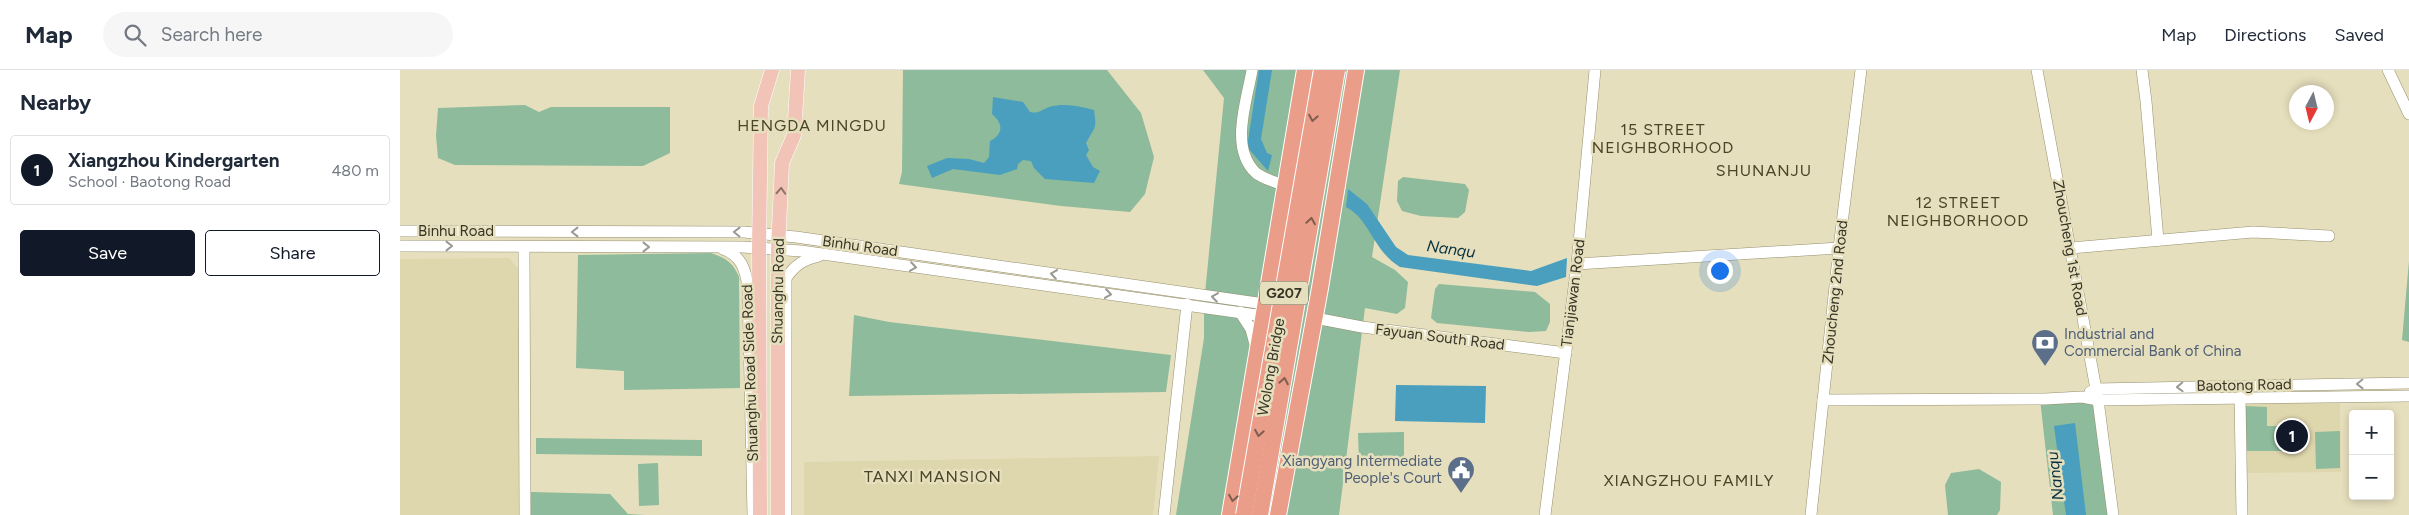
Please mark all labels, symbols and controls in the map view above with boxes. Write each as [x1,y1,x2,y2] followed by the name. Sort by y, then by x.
[103,12,453,57] search box
[25,20,73,49] text: Map
[121,21,149,49] icon: search
[161,23,262,46] text: Search here
[2161,24,2196,46] text: Map
[2224,24,2306,46] text: Directions
[2334,24,2384,46] text: Saved
[2289,85,2334,130] north arrow
[20,90,91,115] text: Nearby
[1309,114,1319,122] one-way arrow
[737,116,887,135] district label: HENGDA MINGDU
[1592,120,1734,157] district label: 15 STREET NEIGHBORHOOD
[68,149,279,172] text: Xiangzhou Kindergarten
[34,161,40,180] text: 1
[331,161,379,180] text: 480 m
[1716,161,1812,180] district label: SHUNANJU
[68,172,231,191] text: School · Baotong Road
[2049,179,2091,317] street label: Zhoucheng 1st Road
[776,187,786,195] one-way arrow
[1887,193,2029,230] district label: 12 STREET NEIGHBORHOOD
[1306,216,1316,225] one-way arrow
[1819,219,1851,365] street label: Zhoucheng 2nd Road
[418,222,494,240] street label: Binhu Road
[571,227,578,237] one-way arrow
[733,227,741,237] one-way arrow
[20,230,195,276] button: Save
[205,230,380,276] button: Share
[821,232,899,260] street label: Binhu Road
[1425,236,1477,262] water label: Nanqu
[768,238,788,344] street label: Shuanghu Road
[1557,238,1589,348] street label: Tianjiawan Road
[445,241,453,251] one-way arrow
[642,242,650,252] one-way arrow
[1707,258,1733,284] your location
[908,261,917,271] one-way arrow
[1050,269,1058,280] one-way arrow
[1260,282,1308,304] road number: G207
[738,284,762,462] street label: Shuanghu Road Side Road
[1104,288,1113,298] one-way arrow
[1211,292,1219,303] one-way arrow
[1254,317,1288,417] street label: Wolong Bridge
[1374,320,1506,354] street label: Fayuan South Road
[2064,325,2241,360] place label: Industrial and Commercial Bank of China
[2030,328,2060,367] bank icon: Industrial and Commercial Bank of China
[2196,375,2292,395] street label: Baotong Road
[1278,377,1288,385] one-way arrow
[2356,379,2364,389] one-way arrow
[2176,381,2184,392] one-way arrow
[2349,410,2394,500] map controls
[2349,410,2394,455] button: +
[2276,417,2308,455] pin: 1
[1254,429,1265,438] one-way arrow
[2043,450,2067,502] water label: Nanqu
[1282,452,1442,487] place label: Xiangyang Intermediate People's Court
[1446,455,1476,494] public building icon: Xiangyang Intermediate People's Court
[2349,455,2394,500] button: −
[864,467,1002,486] district label: TANXI MANSION
[1604,471,1774,490] district label: XIANGZHOU FAMILY
[1228,493,1238,502] one-way arrow

